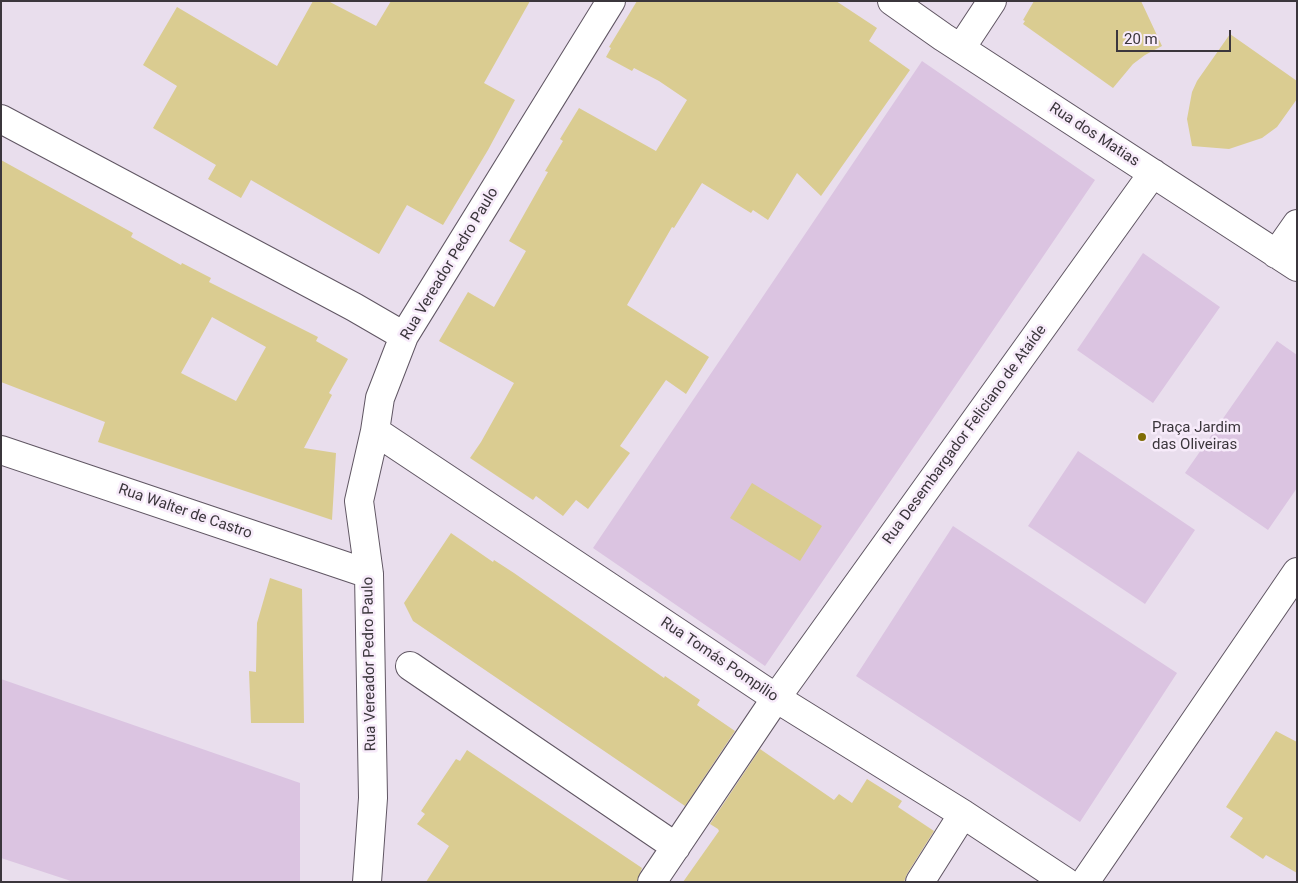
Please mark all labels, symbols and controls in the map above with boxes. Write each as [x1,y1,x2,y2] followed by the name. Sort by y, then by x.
[1118,20,1233,52] scale bar
[1124,30,1158,48] text: 20 m
[1046,99,1142,171] street label: Rua dos Matias
[397,185,503,343] street label: Rua Vereador Pedro Paulo
[879,322,1051,548] street label: Rua Desembargador Feliciano de Ataíde
[1152,419,1241,454] place label: Praça Jardim das Oliveiras
[1136,431,1148,443] marker: Praça Jardim das Oliveiras
[116,481,254,543] street label: Rua Walter de Castro
[359,577,381,751] street label: Rua Vereador Pedro Paulo
[657,614,781,706] street label: Rua Tomás Pompilio

